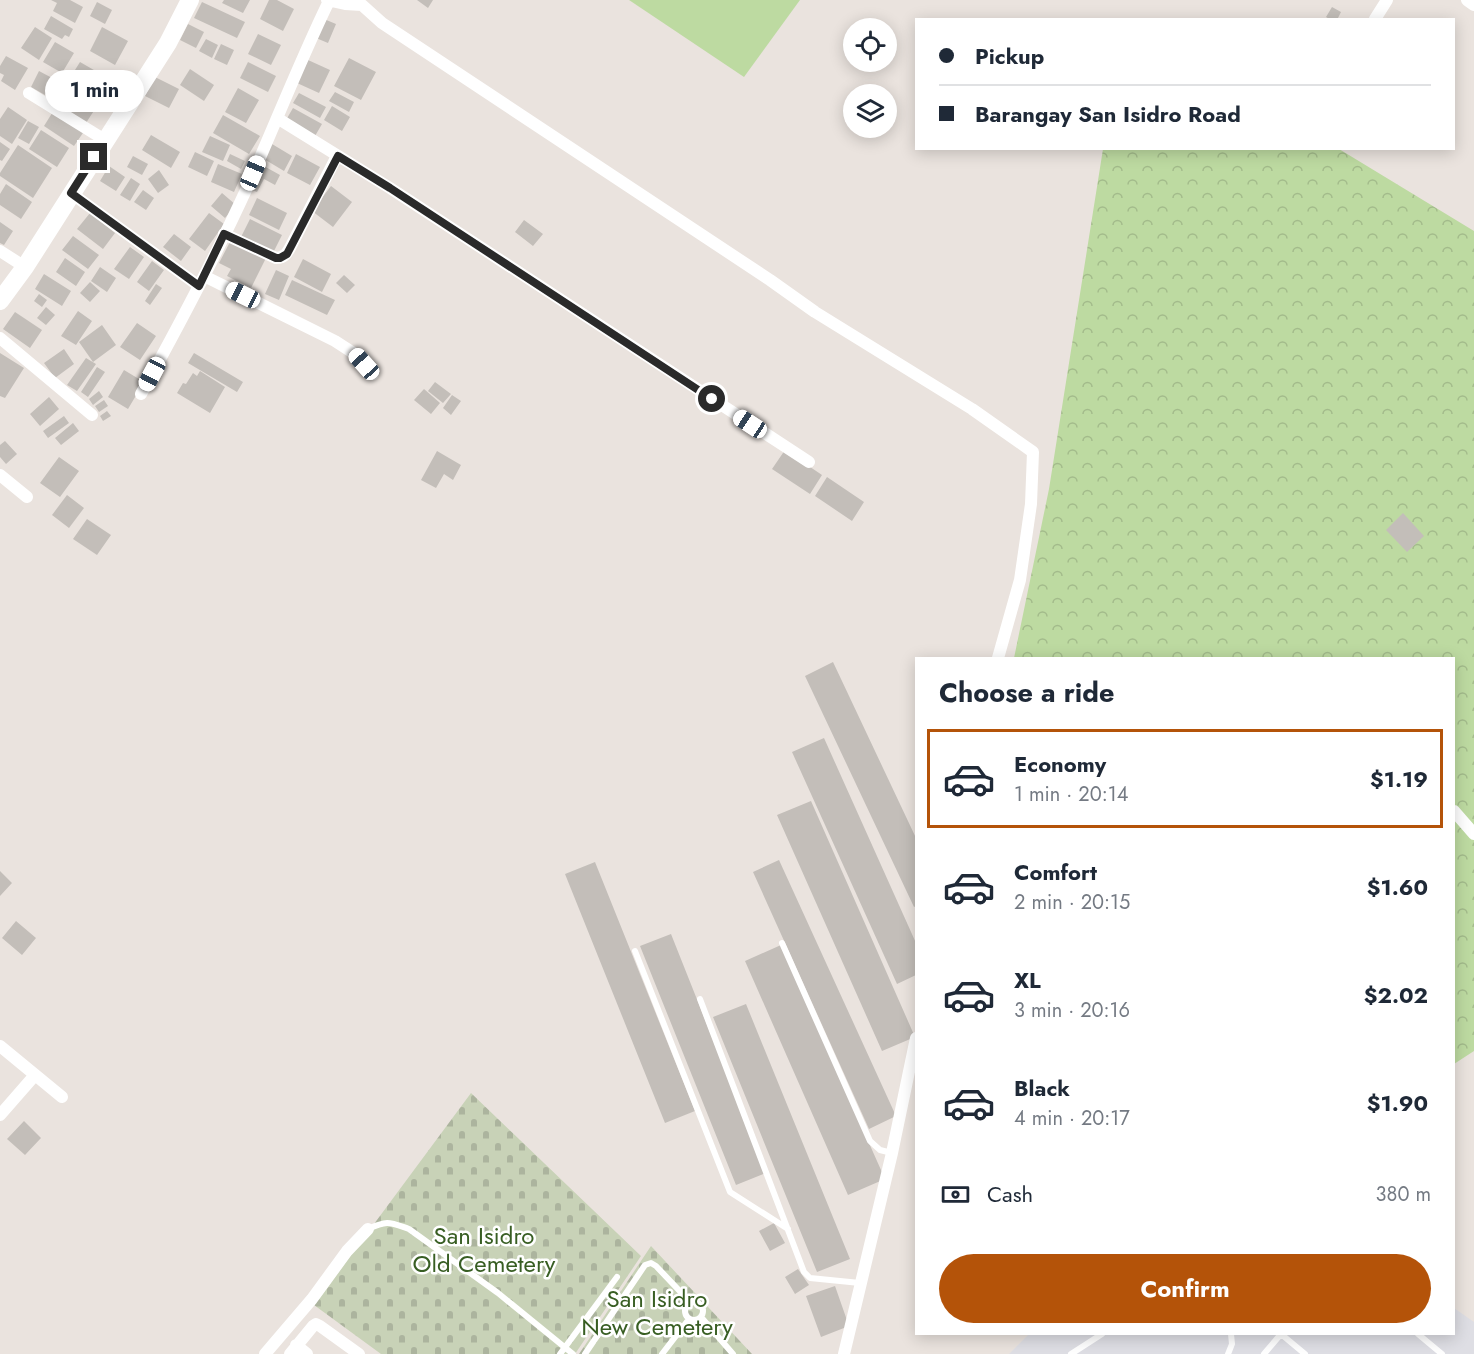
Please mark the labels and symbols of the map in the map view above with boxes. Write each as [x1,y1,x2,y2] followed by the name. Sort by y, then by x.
[44,70,144,112] callout: 1 min
[80,143,107,170] route end
[238,153,268,193] car
[223,279,263,311] car
[345,345,383,383] car
[136,354,168,394] car
[698,385,725,412] route start
[730,407,770,441] car
[413,1218,556,1281] park label: San Isidro Old Cemetery
[581,1281,733,1344] park label: San Isidro New Cemetery

